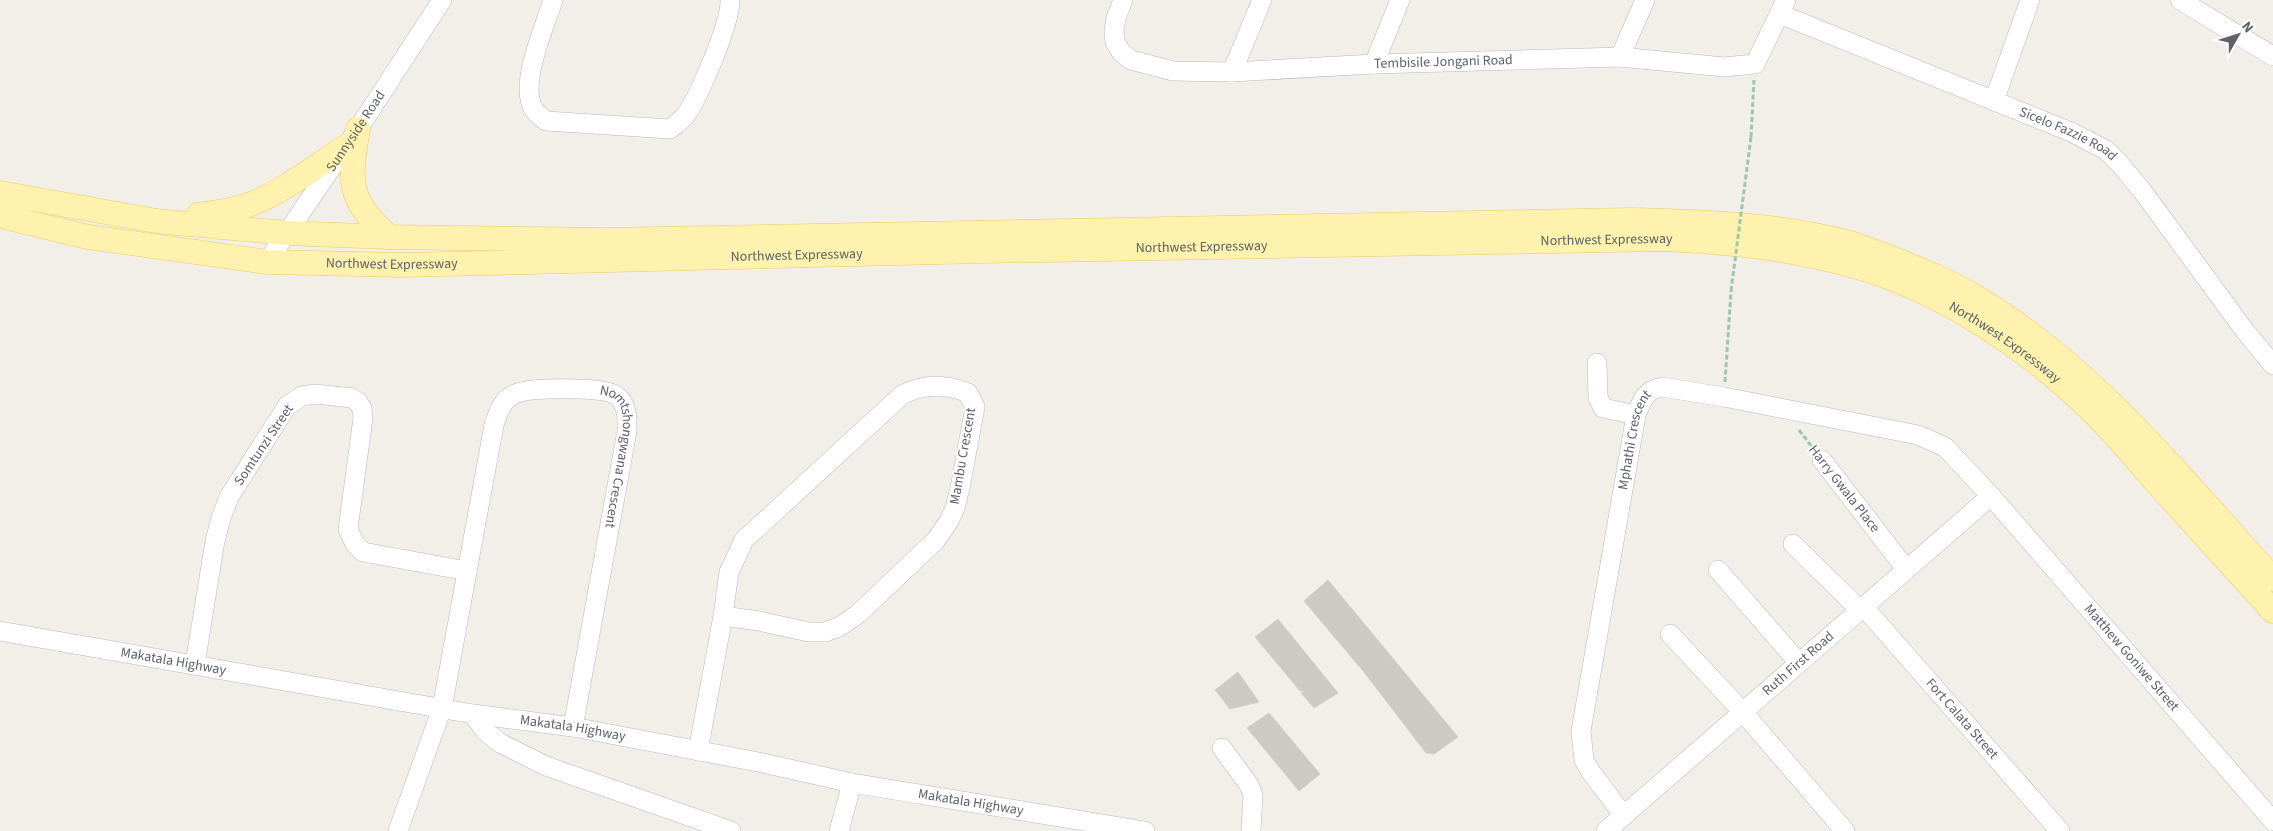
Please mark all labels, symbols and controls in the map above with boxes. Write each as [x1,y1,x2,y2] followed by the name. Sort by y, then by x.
[2213,10,2263,60] north arrow
[2237,18,2258,37] text: N
[1374,50,1513,74] street label: Tembisile Jongani Road
[321,87,390,176] street label: Sunnyside Road
[2016,102,2122,166] street label: Sicelo Fazzie Road
[1540,229,1673,251] street label: Northwest Expressway
[1135,236,1268,258] street label: Northwest Expressway
[730,244,863,267] street label: Northwest Expressway
[326,253,458,275] street label: Northwest Expressway
[1945,297,2065,389] street label: Northwest Expressway
[598,381,637,530] street label: Nomtshongwana Crescent
[1613,385,1656,491] street label: Mphathi Crescent
[229,400,299,490] street label: Somtunzi Street
[945,406,981,506] street label: Mambu Crescent
[1803,441,1885,537] street label: Harry Gwala Place
[2079,600,2184,716] street label: Matthew Goniwe Street
[1758,627,1839,700] street label: Ruth First Road
[119,642,228,681] street label: Makatala Highway
[1921,674,2003,764] street label: Fort Calata Street
[519,710,628,747] street label: Makatala Highway
[916,784,1025,821] street label: Makatala Highway

